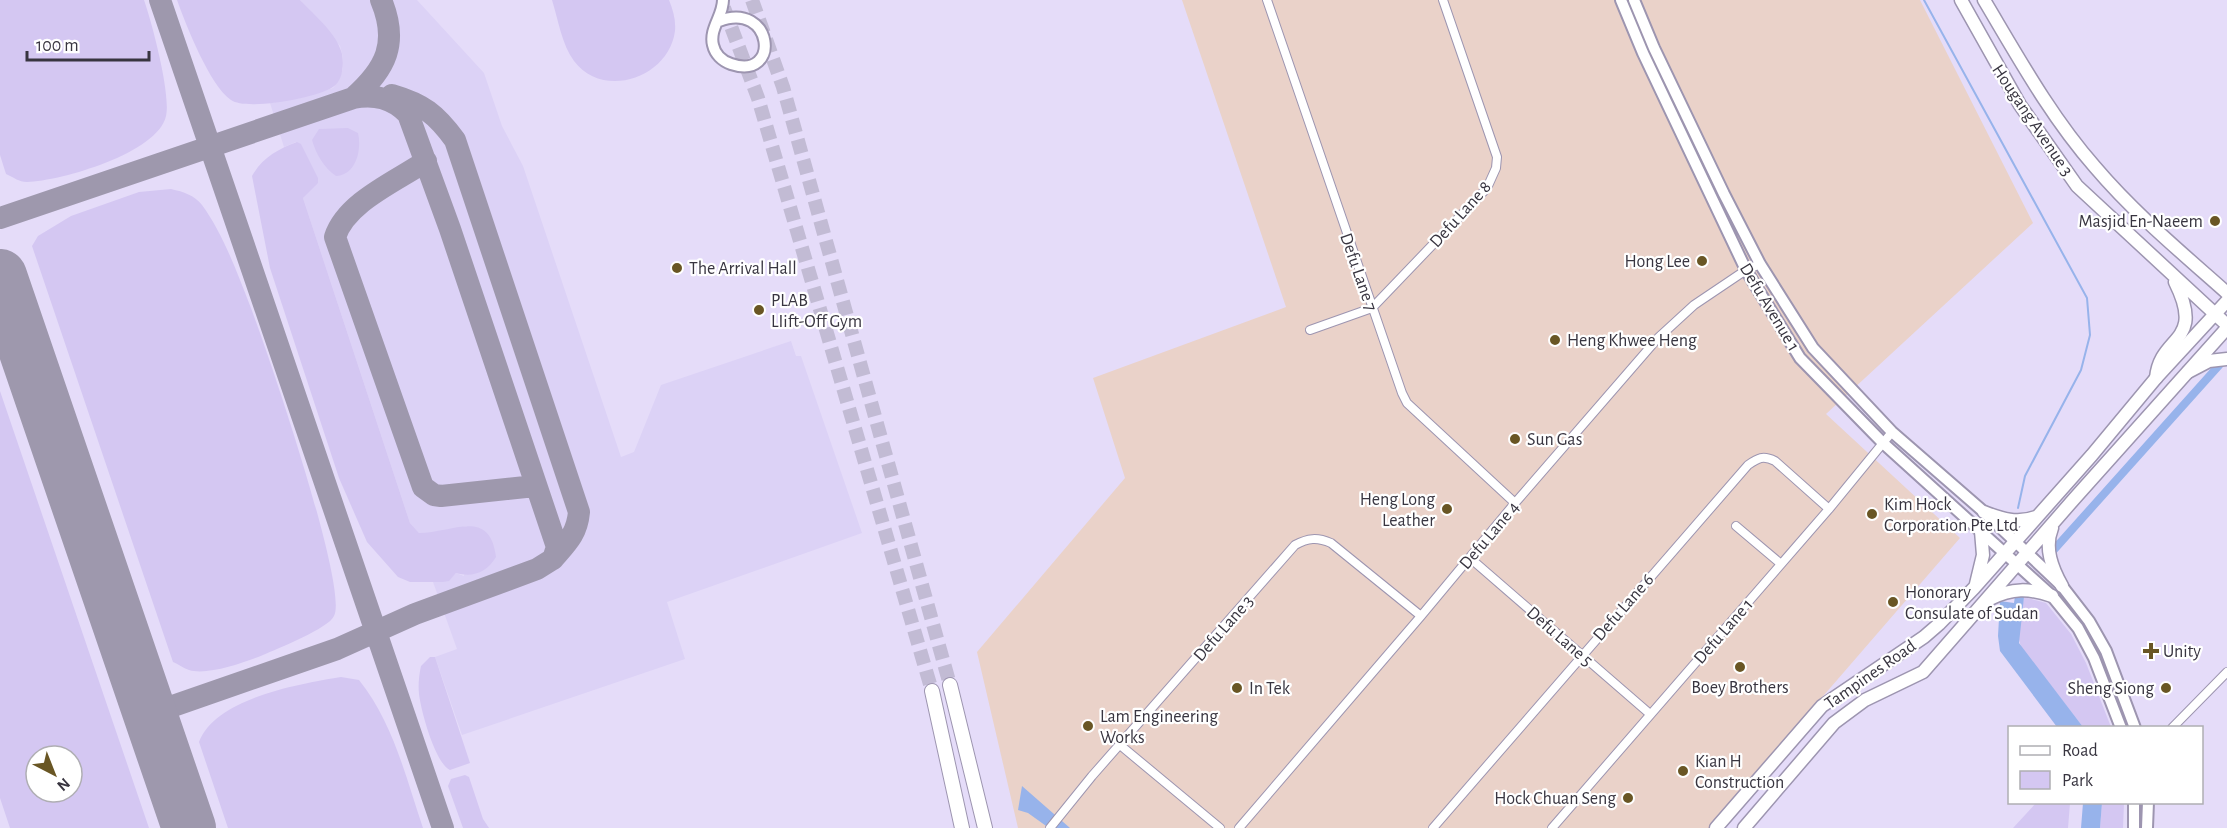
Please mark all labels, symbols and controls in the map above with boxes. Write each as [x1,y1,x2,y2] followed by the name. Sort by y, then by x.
[27,24,148,62] scale bar
[36,37,79,55] text: 100 m
[1988,61,2076,180] street label: Hougang Avenue 3
[1427,178,1495,251] street label: Defu Lane 8
[2079,213,2203,231] place label: Masjid En-Naeem
[2208,214,2222,228] marker: Masjid En-Naeem
[1336,231,1380,314] street label: Defu Lane 7
[1625,253,1690,271] place label: Hong Lee
[1695,254,1709,268] marker: Hong Lee
[689,260,797,278] place label: The Arrival Hall
[1736,260,1802,355] street label: Defu Avenue 1
[670,261,684,275] marker: The Arrival Hall
[771,292,862,331] place label: PLAB LIift-Off Gym
[752,303,766,317] marker: PLAB LIift-Off Gym
[1567,332,1697,350] place label: Heng Khwee Heng
[1548,333,1562,347] marker: Heng Khwee Heng
[1527,431,1582,449] place label: Sun Gas
[1508,432,1522,446] marker: Sun Gas
[1360,491,1435,530] place label: Heng Long Leather
[1884,496,2018,535] place label: Kim Hock Corporation Pte Ltd
[1456,498,1523,573] street label: Defu Lane 4
[1440,502,1454,516] marker: Heng Long Leather
[1865,507,1879,521] marker: Kim Hock Corporation Pte Ltd
[1590,571,1658,645] street label: Defu Lane 6
[1905,584,2039,623] place label: Honorary Consulate of Sudan
[1190,592,1257,665] street label: Defu Lane 3
[1886,595,1900,609] marker: Honorary Consulate of Sudan
[1691,596,1757,668] street label: Defu Lane 1
[1523,603,1596,670] street label: Defu Lane 5
[1822,637,1919,713] street label: Tampines Road
[2163,643,2201,661] place label: Unity
[2144,644,2158,658] marker: Unity
[1733,660,1747,674] marker: Boey Brothers
[1691,679,1789,697] place label: Boey Brothers
[1249,680,1291,698] place label: In Tek
[2067,680,2154,698] place label: Sheng Siong
[1230,681,1244,695] marker: In Tek
[2159,681,2173,695] marker: Sheng Siong
[1100,708,1218,747] place label: Lam Engineering Works
[1081,719,1095,733] marker: Lam Engineering Works
[2008,726,2203,804] legend
[2062,742,2098,760] text: Road
[24,744,84,804] north arrow
[1695,753,1784,792] place label: Kian H Construction
[1676,764,1690,778] marker: Kian H Construction
[2062,772,2094,790] text: Park
[54,775,73,794] text: N
[1494,790,1616,808] place label: Hock Chuan Seng
[1621,791,1635,805] marker: Hock Chuan Seng

